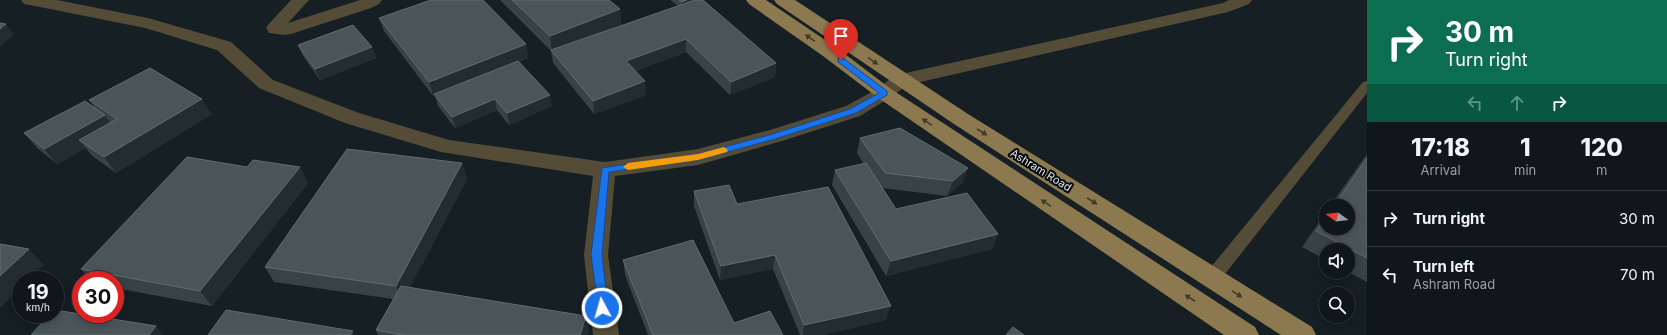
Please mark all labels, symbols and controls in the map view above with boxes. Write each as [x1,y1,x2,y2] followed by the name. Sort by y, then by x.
[1445,15,1514,49] text: 30 m
[1379,16,1431,68] icon: right
[824,19,858,60] pin
[830,25,852,47] icon: arrive
[805,34,816,42] one-way arrow
[1445,49,1528,70] text: Turn right
[868,57,878,65] one-way arrow
[1464,92,1486,114] icon: left
[1506,92,1528,114] icon: ahead
[1548,92,1570,114] icon: right
[922,118,933,126] one-way arrow
[976,129,988,136] one-way arrow
[1411,133,1470,162] text: 17:18
[1520,133,1530,162] text: 1
[1580,133,1623,162] text: 120
[1008,146,1074,194] street label: Ashram Road
[1421,162,1461,178] text: Arrival
[1514,162,1536,178] text: min
[1596,162,1607,178] text: m
[1086,198,1098,205] one-way arrow
[1041,199,1052,207] one-way arrow
[1319,199,1355,235] north arrow
[1319,199,1355,323] map controls
[1379,208,1401,230] icon: right
[1413,209,1485,228] text: Turn right
[1619,209,1655,228] text: 30 m
[1319,243,1355,279] button: sound
[1413,257,1474,276] text: Turn left
[1379,264,1401,286] icon: left
[1620,265,1655,284] text: 70 m
[72,271,124,323] speed limit sign: 30
[1413,276,1495,292] text: Ashram Road
[27,280,49,304] text: 19
[581,287,623,329] position arrow
[1319,287,1355,323] button: search
[1231,290,1243,297] one-way arrow
[1185,294,1195,302] one-way arrow
[26,301,50,313] text: km/h

